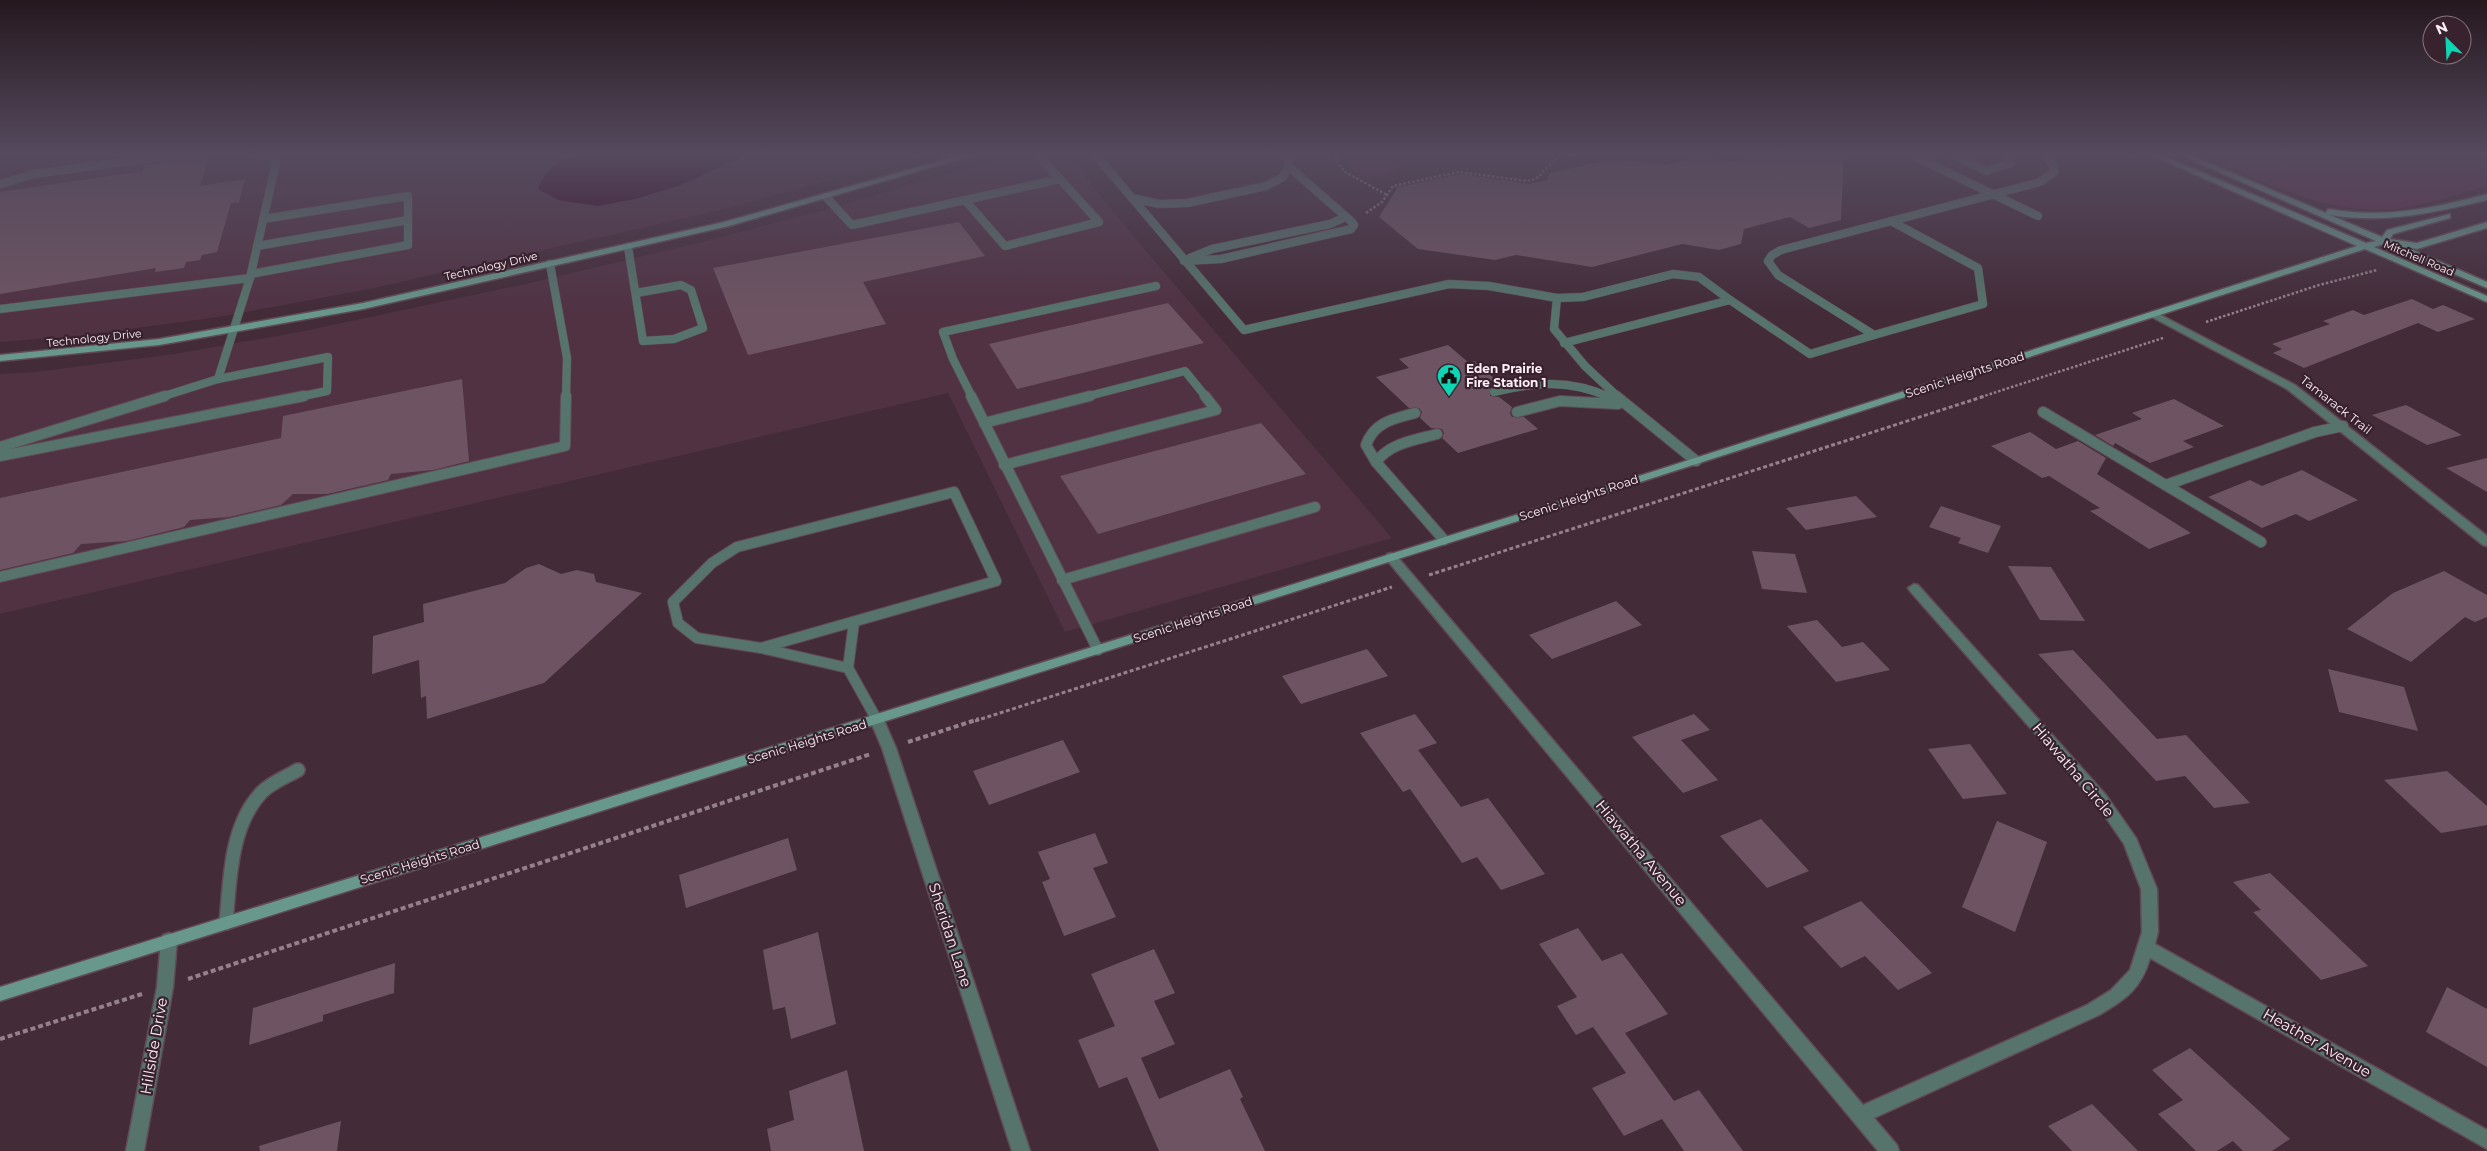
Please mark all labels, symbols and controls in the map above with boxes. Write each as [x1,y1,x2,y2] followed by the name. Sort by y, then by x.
[2422,15,2472,65] north arrow
[2433,18,2451,39] text: N
[2382,237,2456,279] street label: Mitchell Road
[443,248,539,284] street label: Technology Drive
[46,326,142,350] street label: Technology Drive
[1903,348,2026,401] street label: Scenic Heights Road
[1466,361,1546,390] place label: Eden Prairie Fire Station 1
[1436,363,1462,397] public building icon: Eden Prairie Fire Station 1
[2298,372,2375,437] street label: Tamarack Trail
[1517,471,1640,524] street label: Scenic Heights Road
[1131,593,1254,646] street label: Scenic Heights Road
[745,716,869,767] street label: Scenic Heights Road
[2028,719,2118,821] street label: Hiawatha Circle
[1592,796,1691,909] street label: Hiawatha Avenue
[358,836,482,887] street label: Scenic Heights Road
[925,880,976,989] street label: Sheridan Lane
[136,996,171,1096] street label: Hillside Drive
[2260,1004,2375,1081] street label: Heather Avenue

